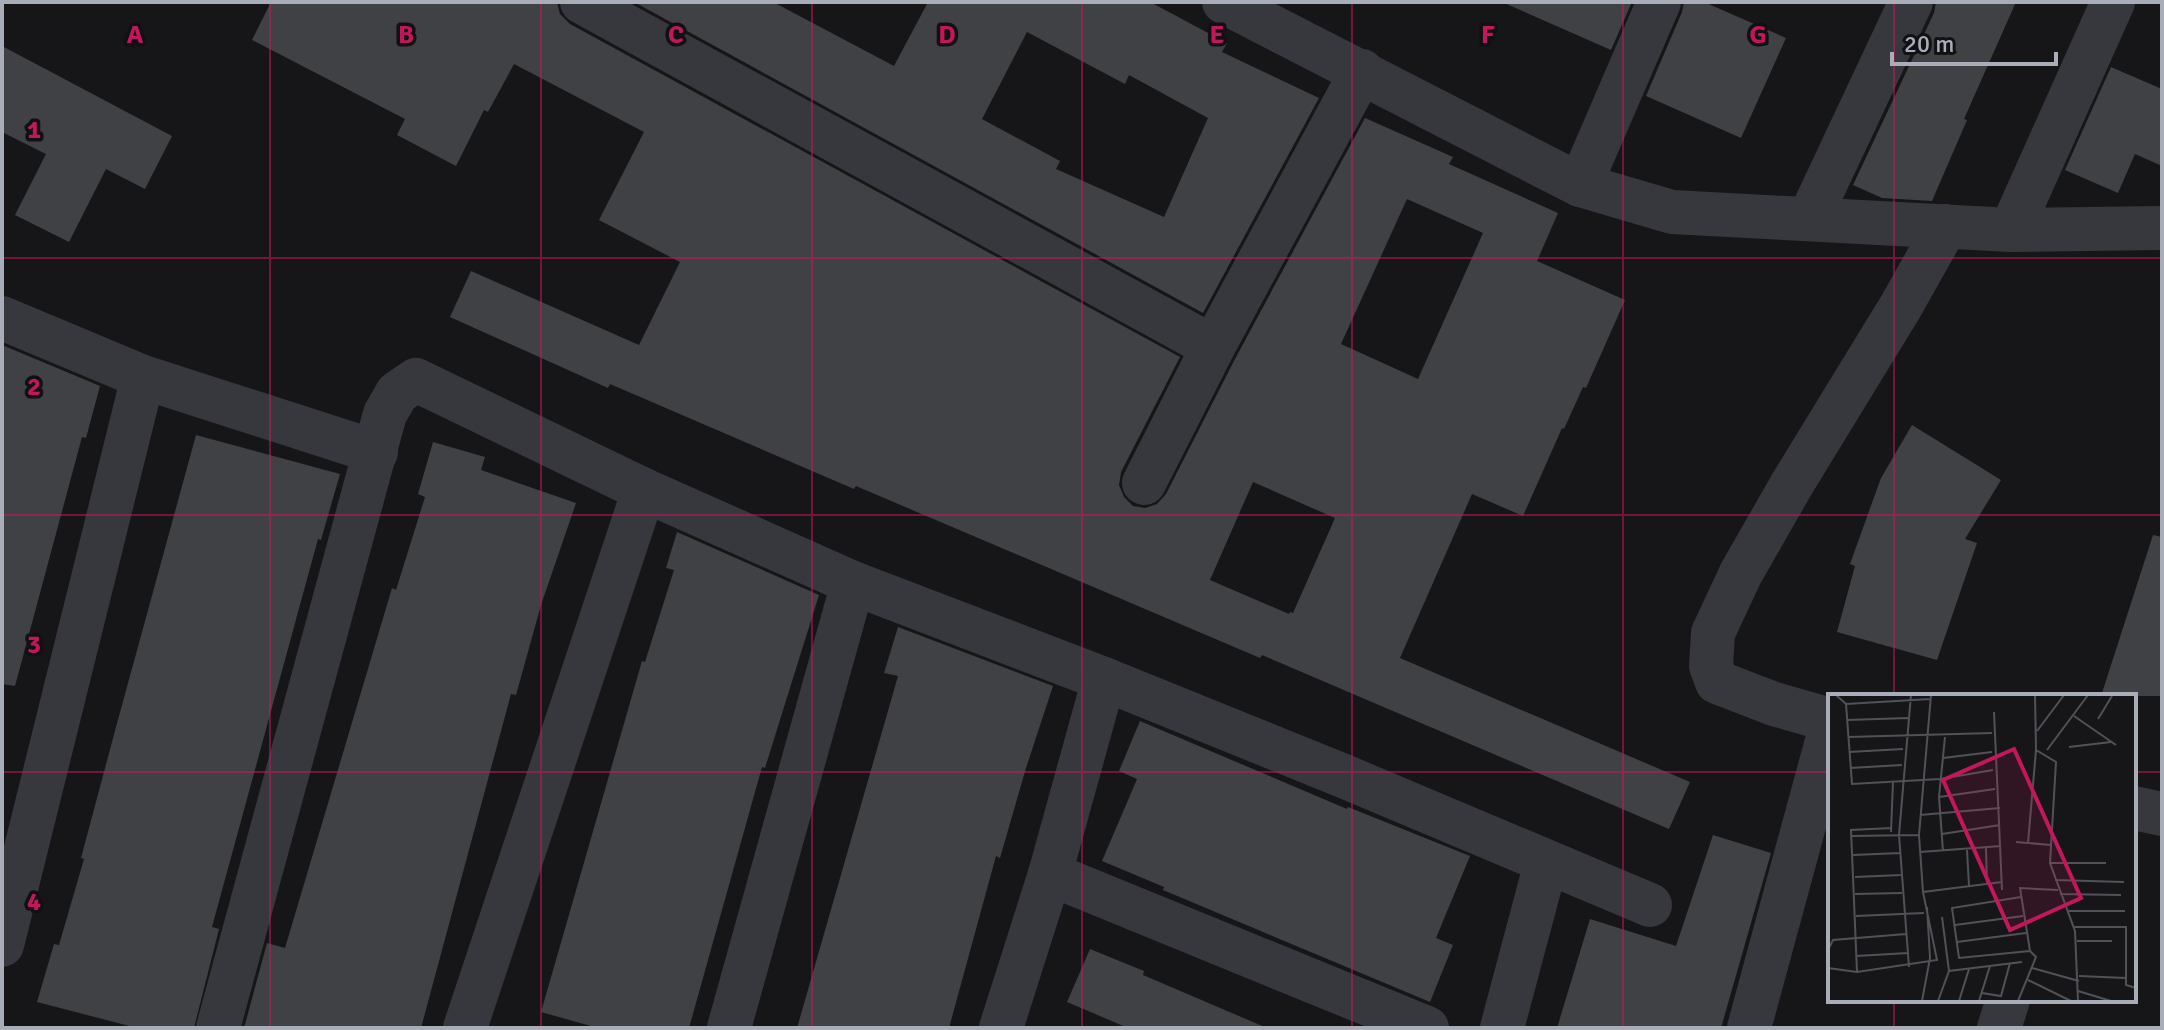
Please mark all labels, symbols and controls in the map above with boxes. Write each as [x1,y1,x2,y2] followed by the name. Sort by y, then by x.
[1892,16,2056,66] scale bar
[127,19,144,51] text: A
[398,19,414,51] text: B
[668,19,684,51] text: C
[938,19,956,51] text: D
[1210,19,1224,51] text: E
[1481,19,1495,51] text: F
[1749,19,1767,51] text: G
[1904,29,1954,59] text: 20 m
[27,114,41,146] text: 1
[27,371,41,403] text: 2
[27,629,41,661] text: 3
[1828,694,2136,1002] inset map
[27,886,41,918] text: 4

